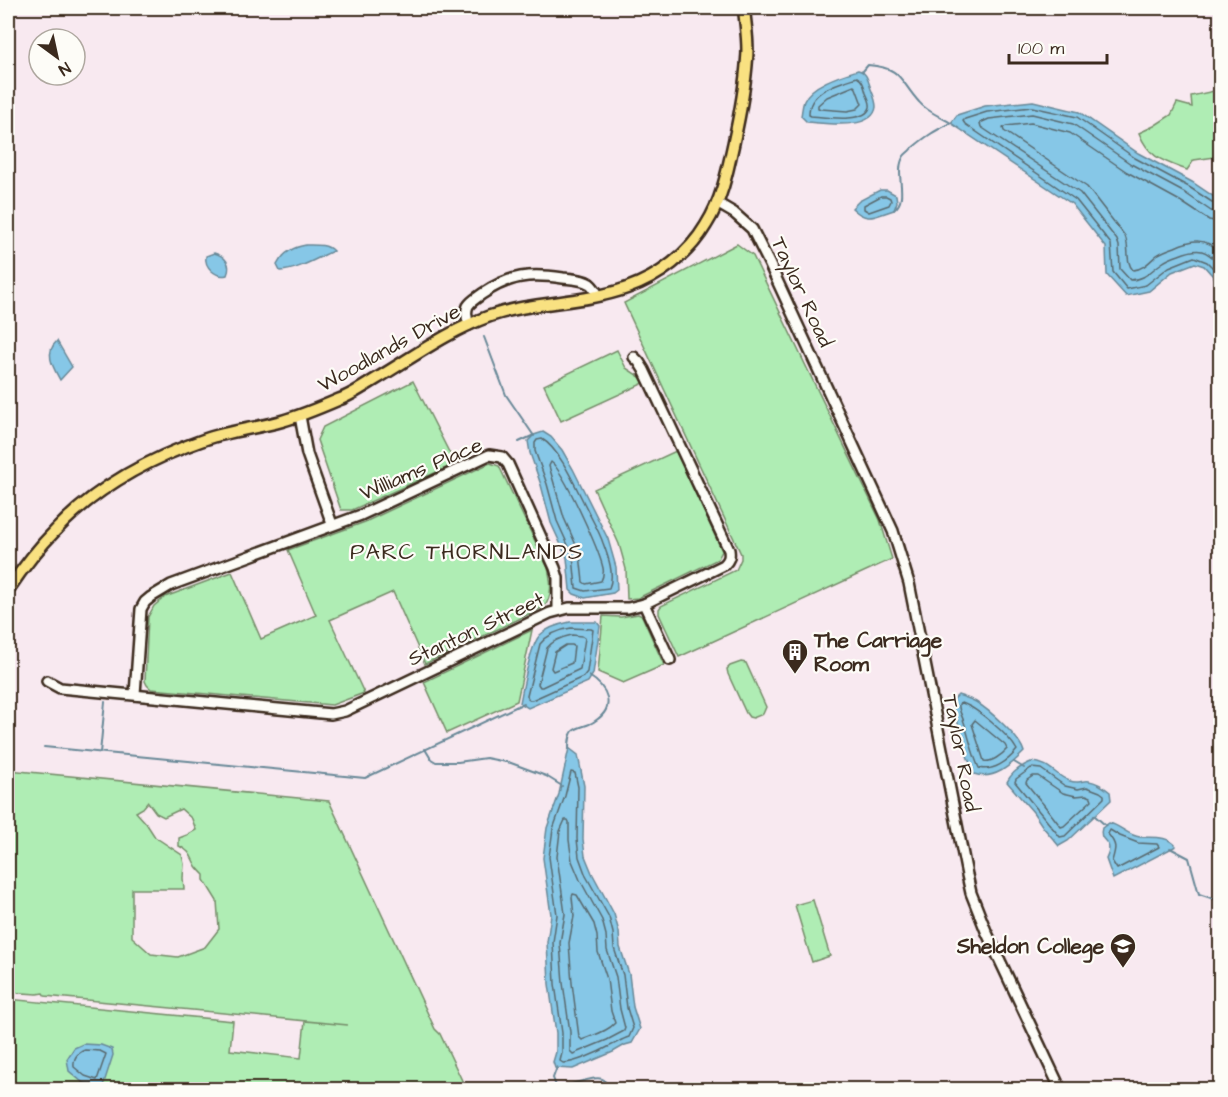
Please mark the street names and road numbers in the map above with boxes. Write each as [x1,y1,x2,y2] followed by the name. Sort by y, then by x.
[762,232,840,353] street label: Taylor Road
[312,297,466,399] street label: Woodlands Drive
[355,430,487,508] street label: Williams Place
[403,585,549,673] street label: Stanton Street
[933,692,987,815] street label: Taylor Road

